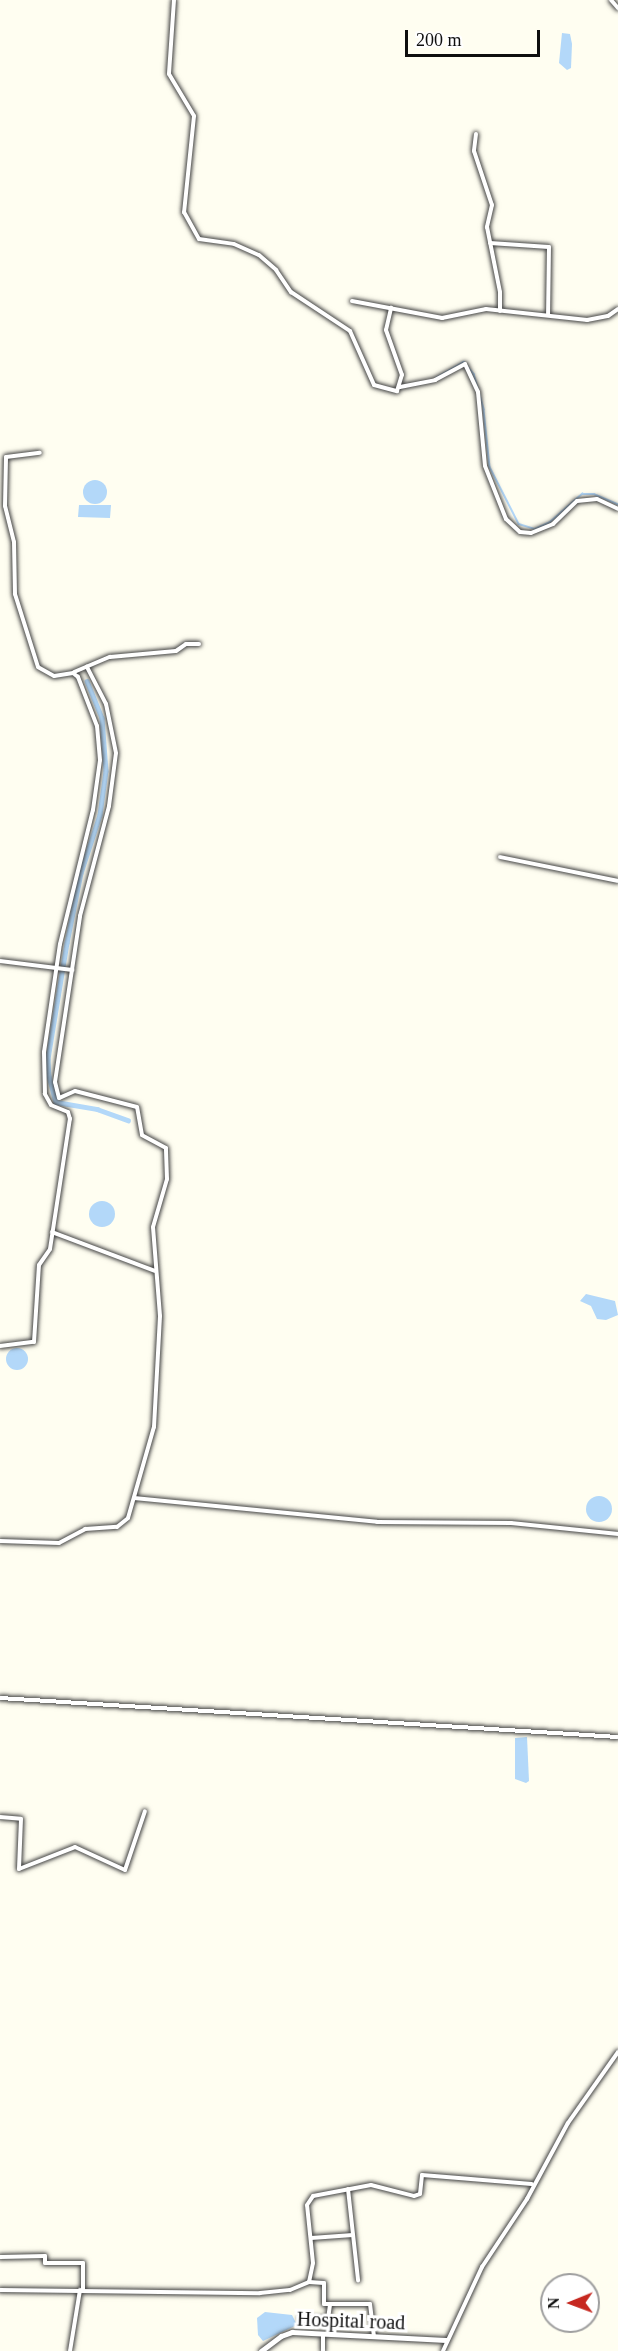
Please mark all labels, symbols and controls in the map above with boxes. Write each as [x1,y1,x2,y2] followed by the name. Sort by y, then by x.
[408,18,543,56] scale bar
[416,30,462,50] text: 200 m
[540,2273,600,2333] north arrow
[545,2297,562,2309] text: N
[296,2307,406,2335] street label: Hospital road

